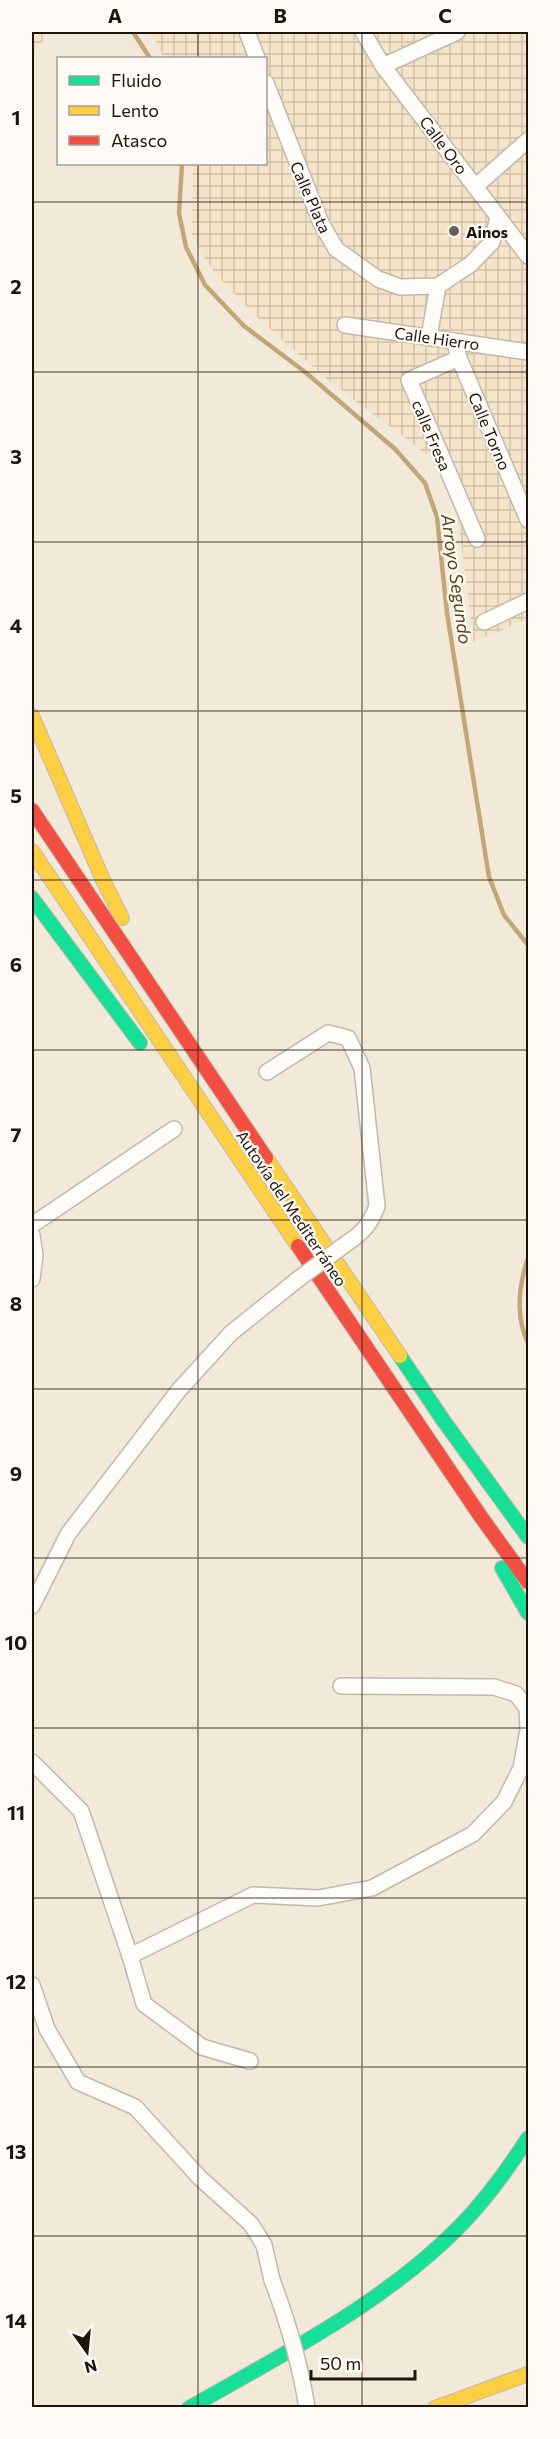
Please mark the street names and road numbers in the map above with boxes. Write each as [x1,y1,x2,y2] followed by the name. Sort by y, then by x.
[416,112,472,178] street label: Calle Oro
[287,158,335,236] street label: Calle Plata
[393,323,481,353] street label: Calle Hierro
[465,389,515,473] street label: Calle Torno
[409,397,455,473] street label: calle Fresa
[233,1126,351,1290] street label: Autovía del Mediterráneo

